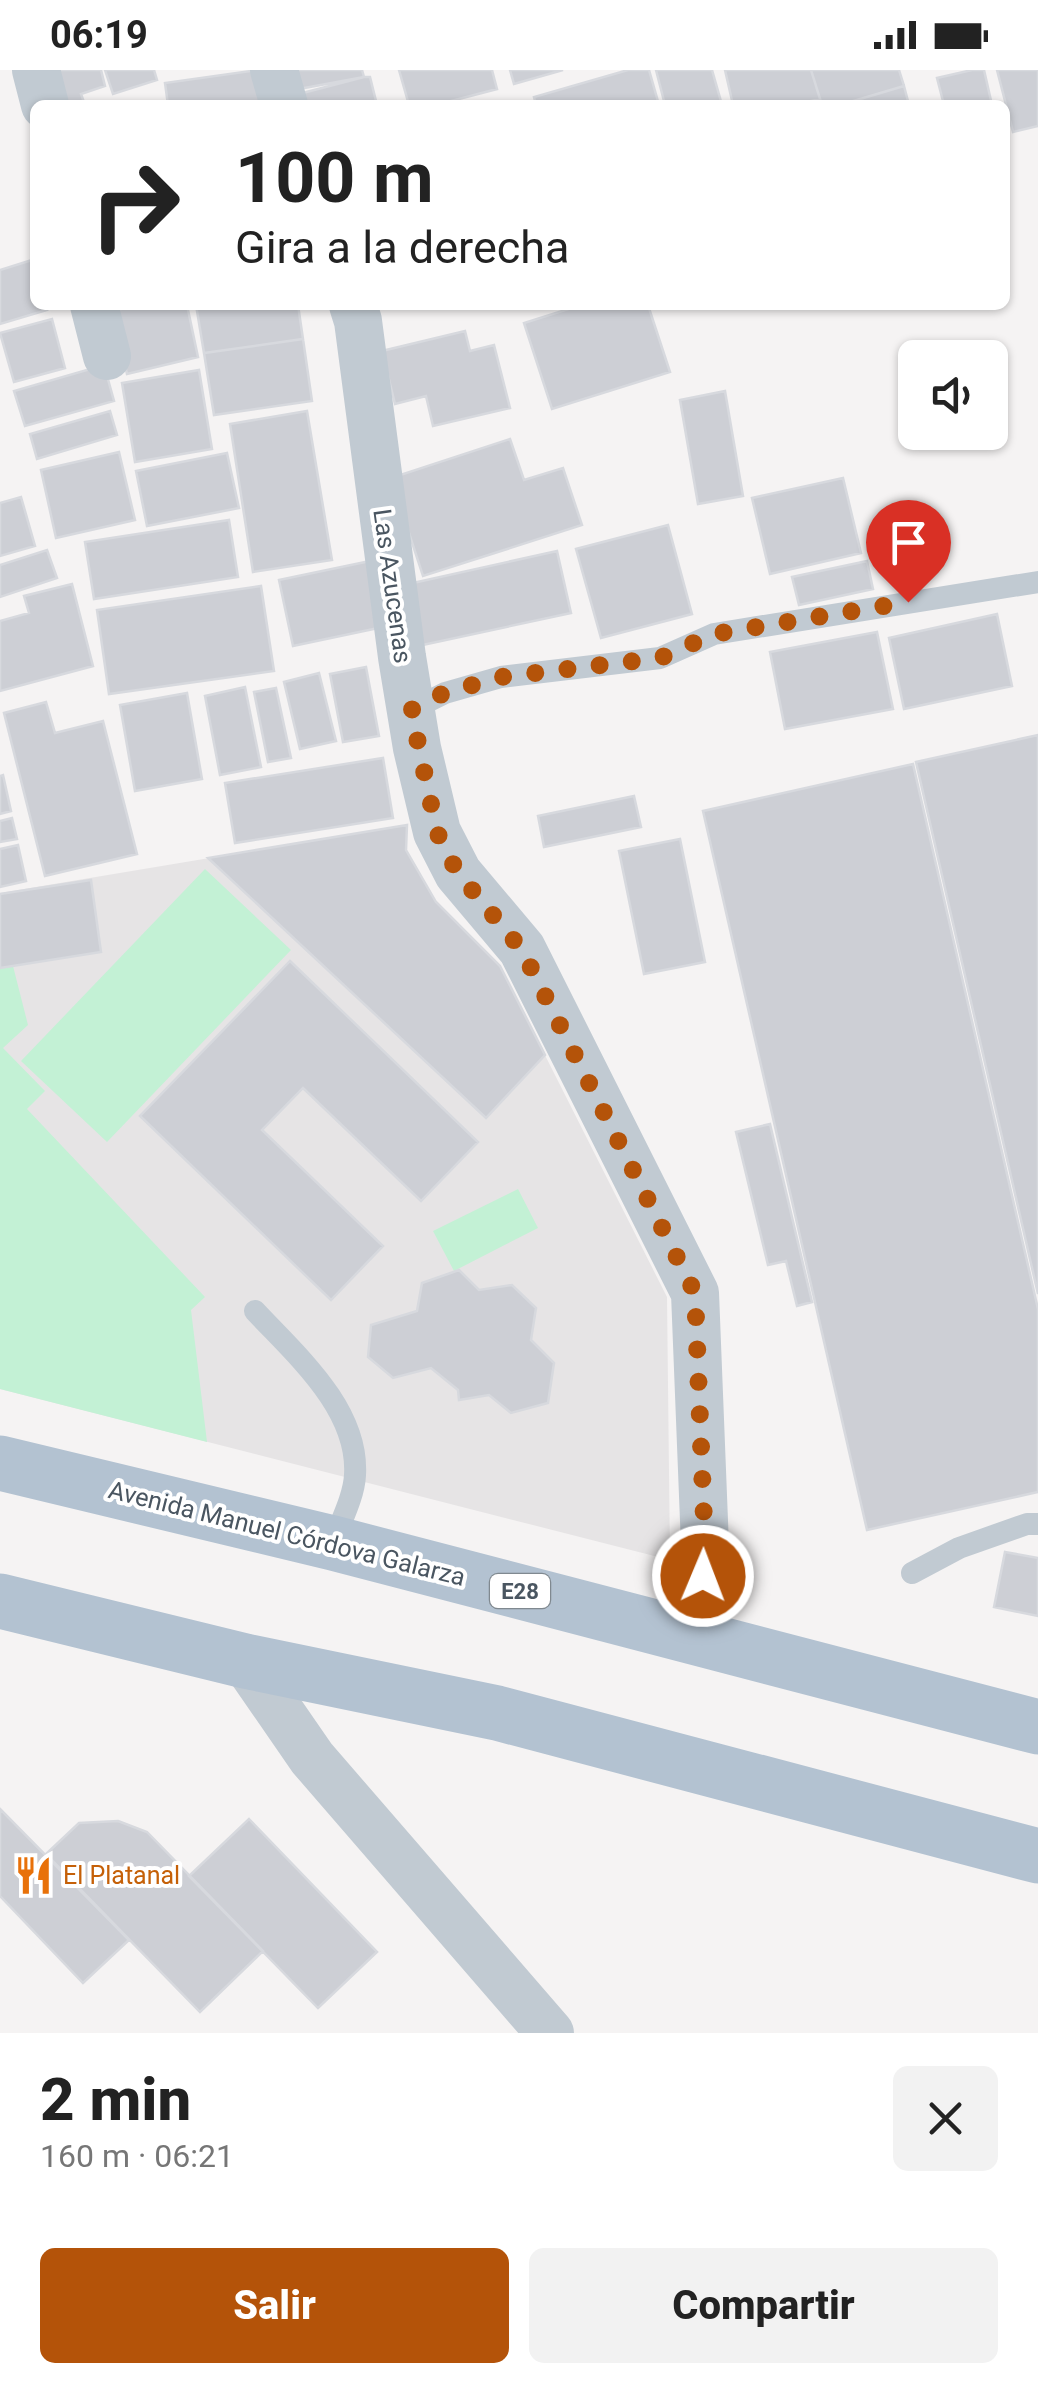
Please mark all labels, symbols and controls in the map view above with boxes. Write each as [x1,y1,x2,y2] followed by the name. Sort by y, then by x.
[50,13,148,57] text: 06:19
[235,137,434,219] text: 100 m
[70,140,200,270] icon: right
[235,221,570,274] text: Gira a la derecha
[898,340,1008,450] map controls
[898,340,1008,450] button: sound
[866,500,951,603] pin
[367,507,418,665] street label: Las Azucenas
[881,515,936,570] icon: arrive
[105,1475,468,1592] street label: Avenida Manuel Córdova Galarza
[651,1524,755,1628] position arrow
[490,1574,550,1608] road number: E28
[12,1854,54,1896] restaurant icon: El Platanal
[63,1861,180,1890] place label: El Platanal
[40,2064,191,2135] text: 2 min
[893,2066,998,2171] button: close
[40,2137,234,2175] text: 160 m · 06:21
[40,2248,509,2363] button: Salir
[529,2248,998,2363] button: Compartir

